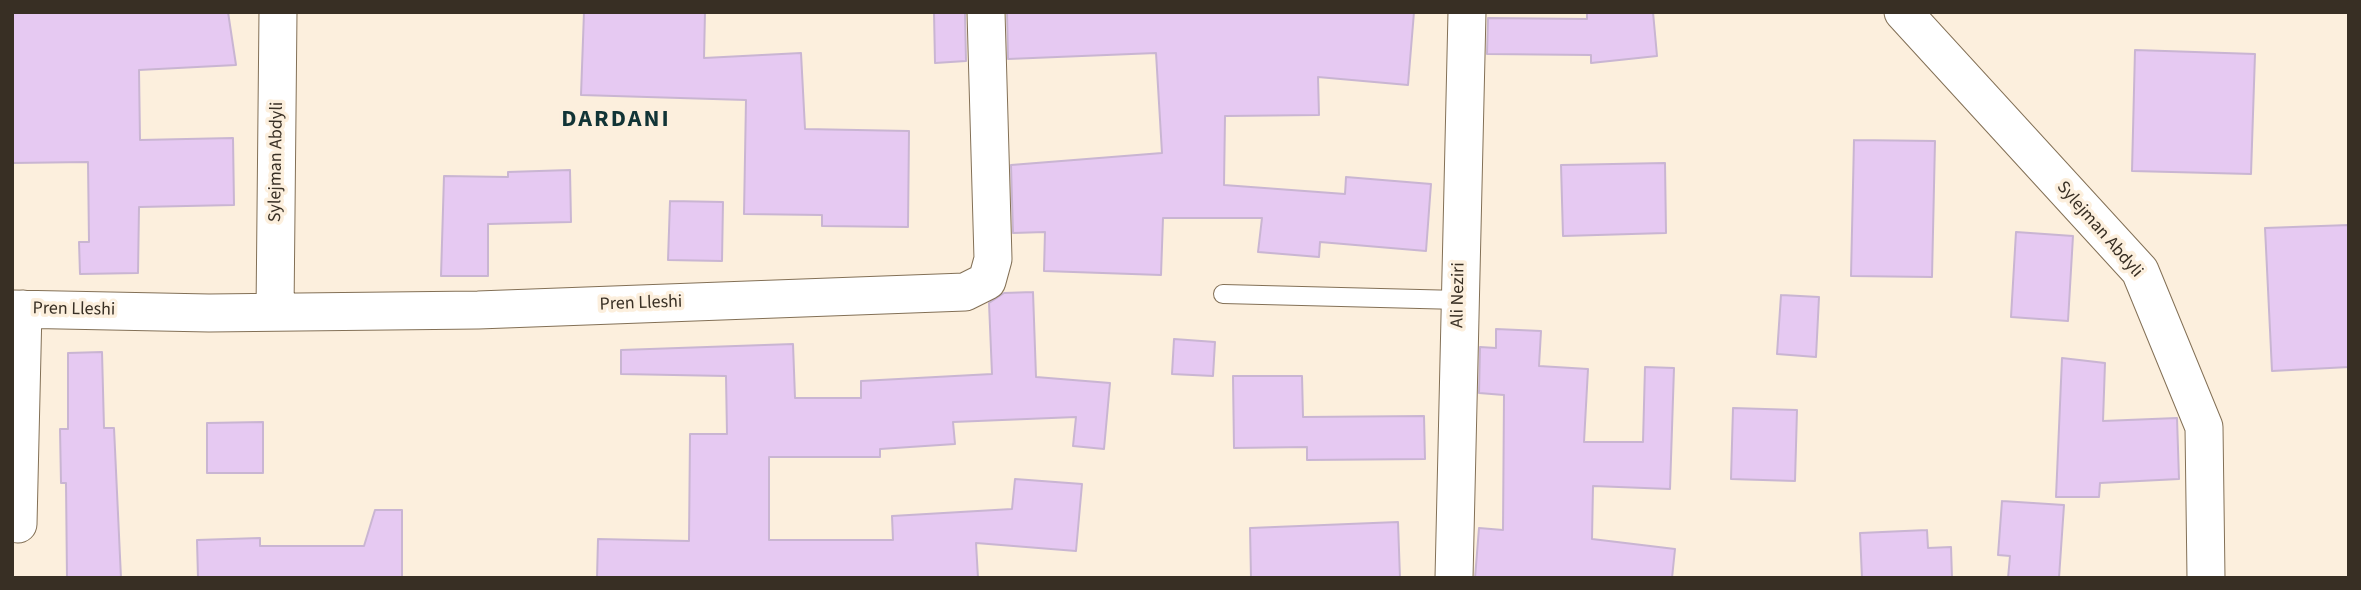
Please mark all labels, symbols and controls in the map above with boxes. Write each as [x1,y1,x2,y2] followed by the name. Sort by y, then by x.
[265,102,289,222] street label: Sylejman Abdyli
[562,107,670,135] district label: DARDANI
[2051,177,2147,283] street label: Sylejman Abdyli
[1448,262,1470,328] street label: Ali Neziri
[599,292,683,316] street label: Pren Lleshi
[32,298,116,322] street label: Pren Lleshi

